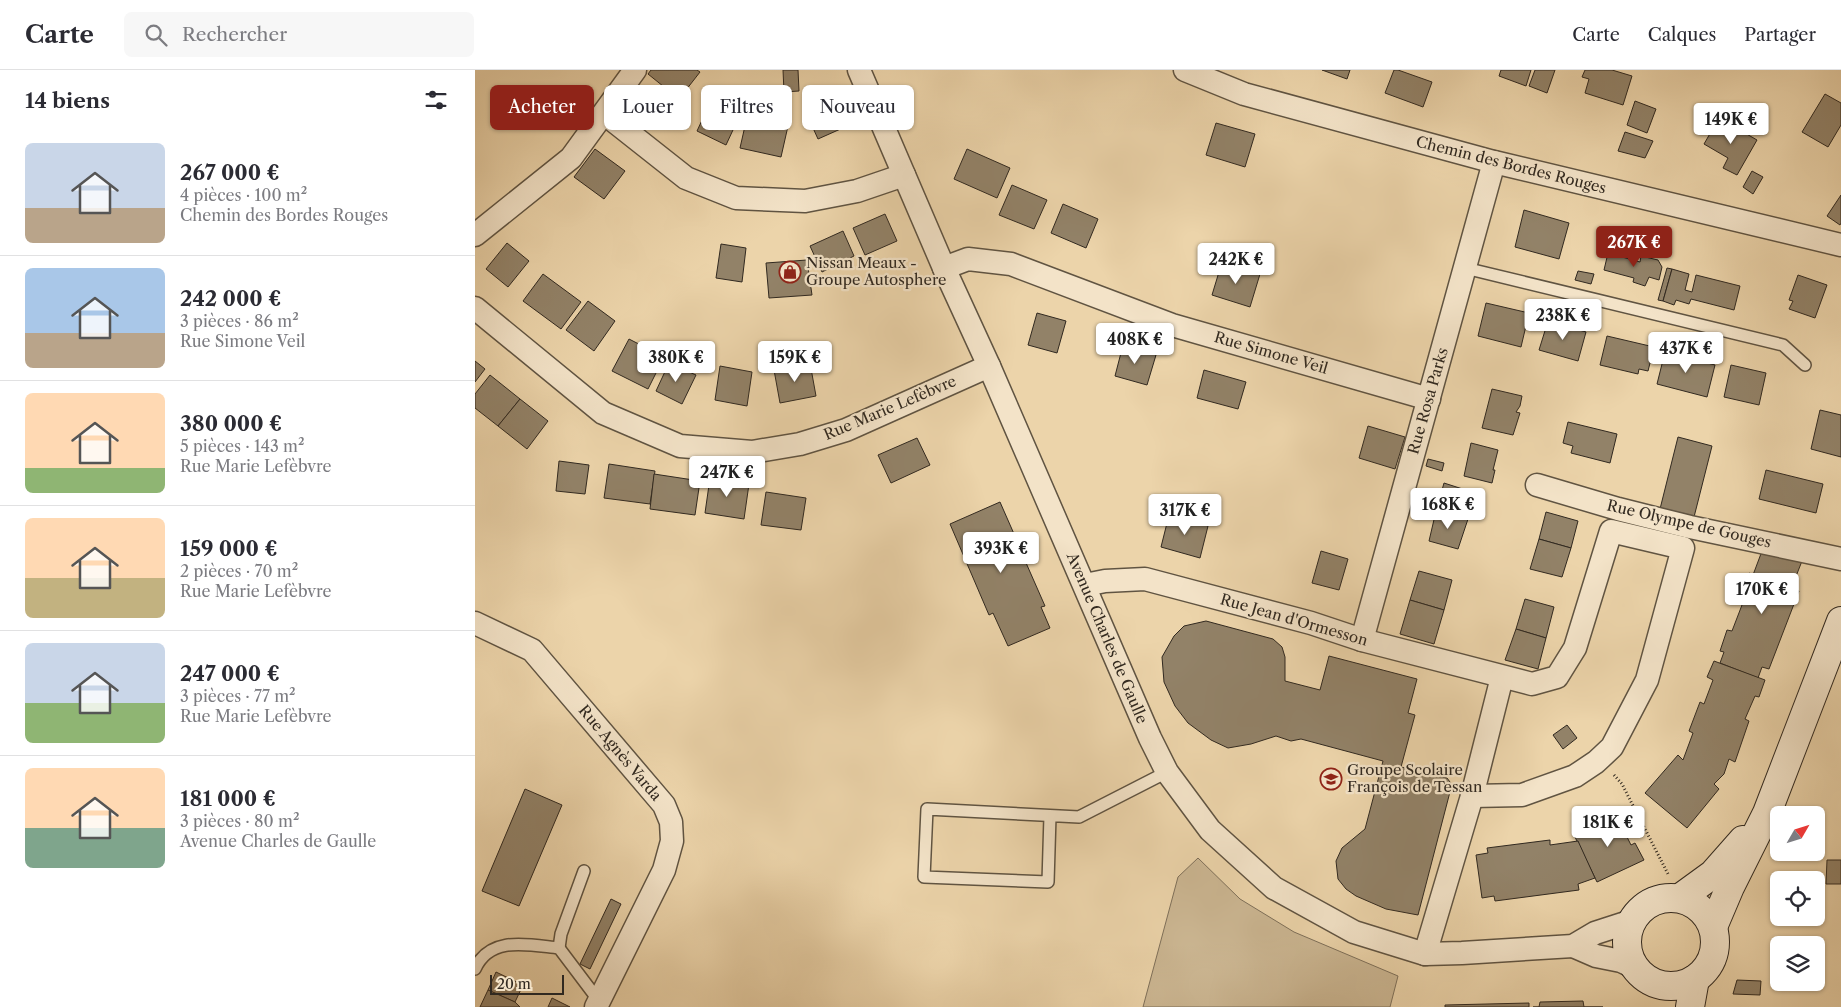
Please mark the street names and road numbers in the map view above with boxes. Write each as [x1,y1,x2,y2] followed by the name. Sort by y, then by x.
[1414,132,1608,197] street label: Chemin des Bordes Rouges
[1212,327,1331,378] street label: Rue Simone Veil
[1403,345,1452,456] street label: Rue Rosa Parks
[821,371,959,444] street label: Rue Marie Lefèbvre
[1605,495,1773,552] street label: Rue Olympe de Gouges
[1062,549,1152,726] street label: Avenue Charles de Gaulle
[1218,589,1371,650] street label: Rue Jean d'Ormesson
[575,701,666,805] street label: Rue Agnès Varda

